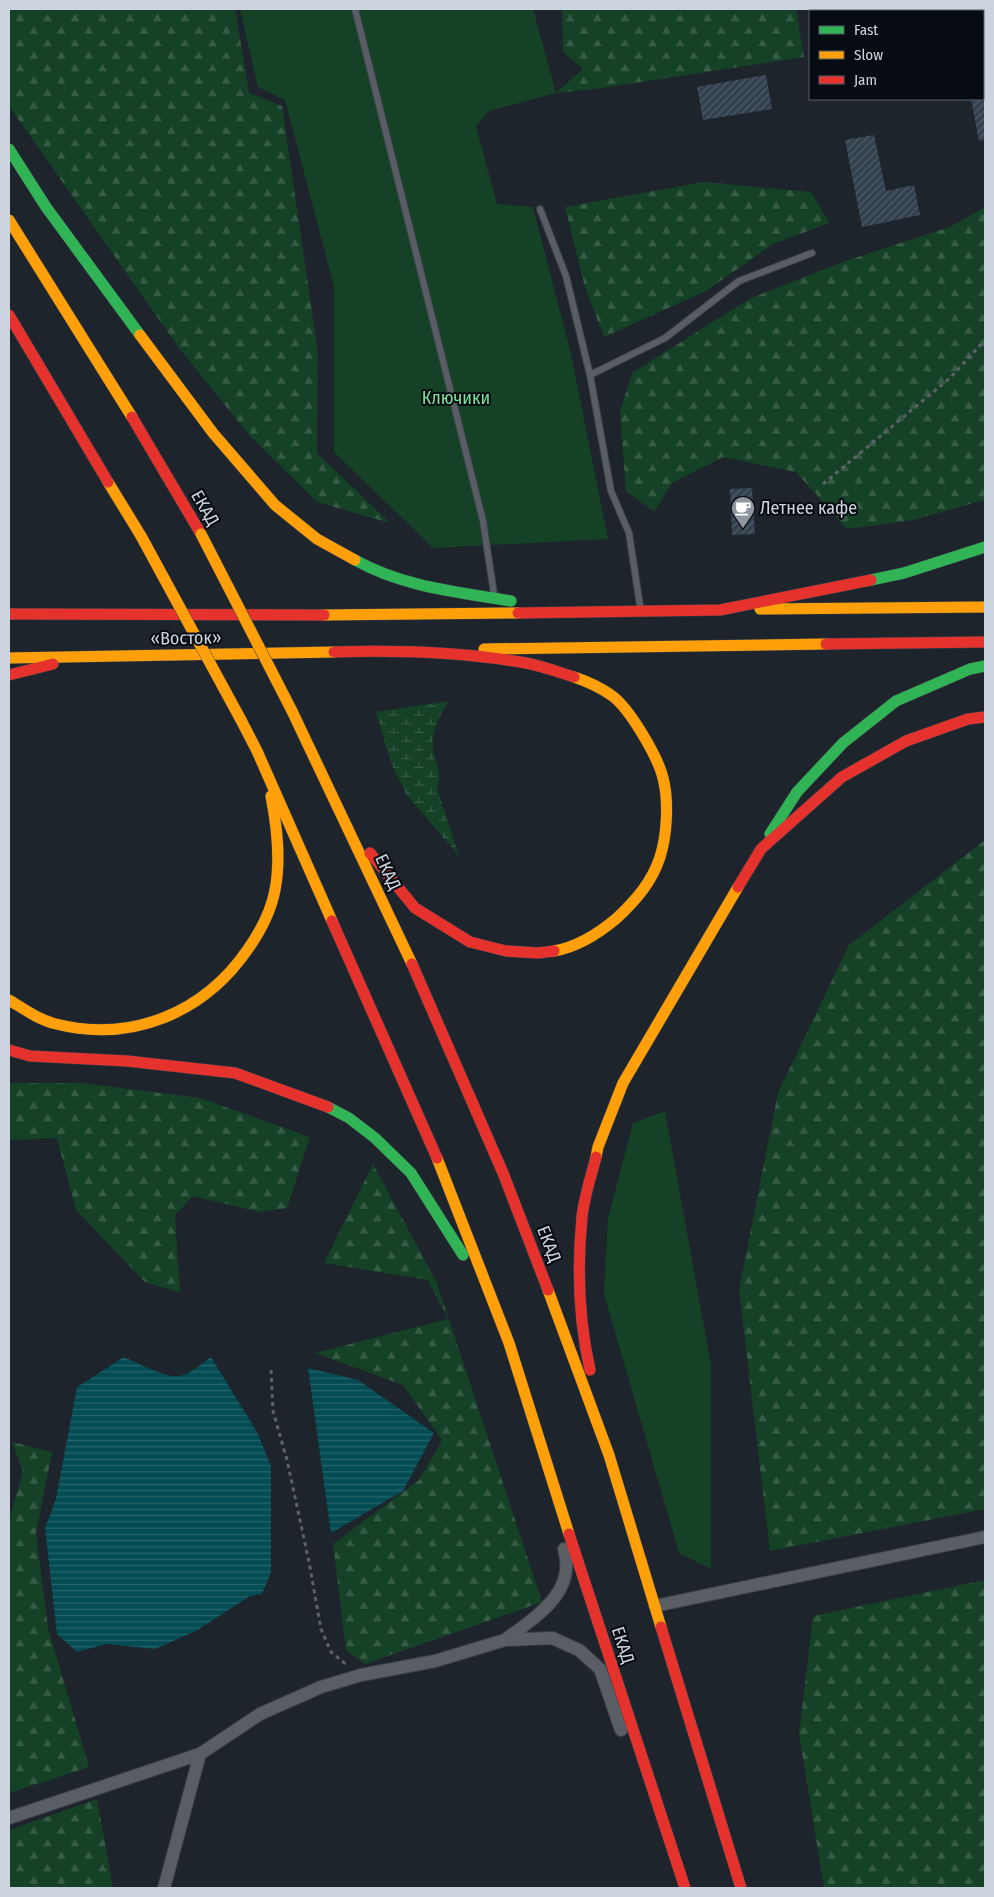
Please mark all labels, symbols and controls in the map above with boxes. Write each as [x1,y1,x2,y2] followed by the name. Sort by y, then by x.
[809,10,984,100] legend
[854,21,878,39] text: Fast
[854,46,883,64] text: Slow
[854,71,877,89] text: Jam
[422,387,490,409] park label: Ключики
[186,486,224,530] street label: ЕКАД
[730,495,756,529] cafe icon: Летнее кафе
[760,497,857,519] place label: Летнее кафе
[150,626,222,650] street label: «Восток»
[370,850,406,894] street label: ЕКАД
[532,1223,566,1265] street label: ЕКАД
[607,1624,639,1666] street label: ЕКАД

